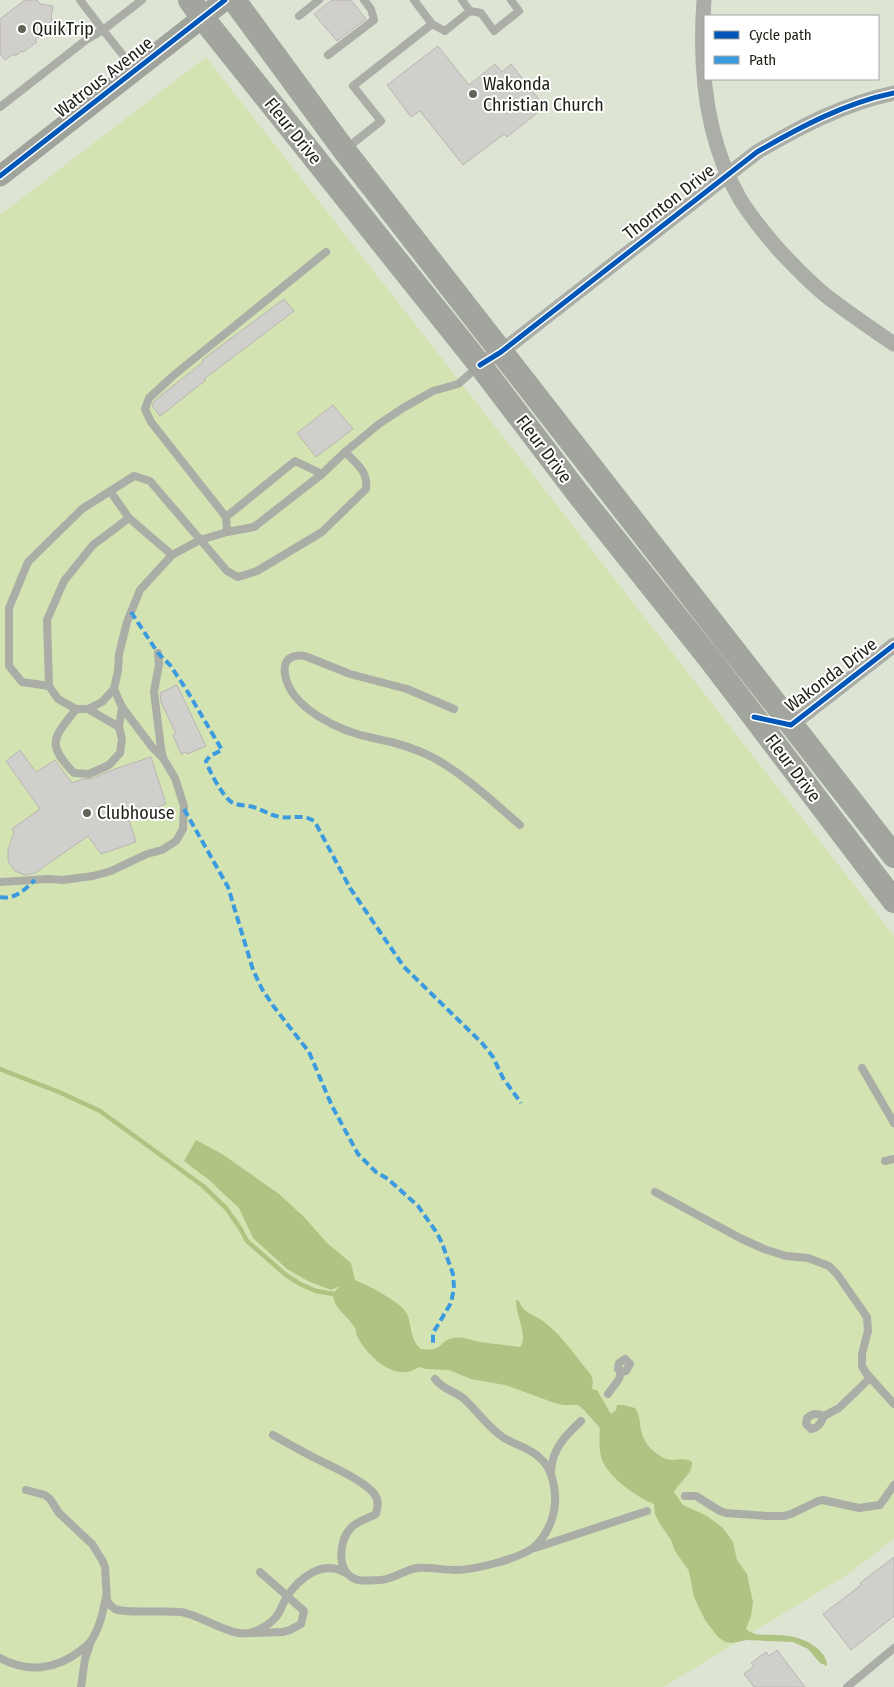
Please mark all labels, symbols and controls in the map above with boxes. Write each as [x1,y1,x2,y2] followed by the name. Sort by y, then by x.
[704,15,879,80] legend
[32,18,94,40] place label: QuikTrip
[16,23,28,35] marker: QuikTrip
[749,26,812,44] text: Cycle path
[51,32,157,122] street label: Watrous Avenue
[749,51,776,69] text: Path
[483,73,604,116] place label: Wakonda Christian Church
[467,88,479,100] marker: Wakonda Christian Church
[259,93,327,169] street label: Fleur Drive
[619,159,719,245] street label: Thornton Drive
[511,411,577,487] street label: Fleur Drive
[781,633,882,717] street label: Wakonda Drive
[760,730,826,806] street label: Fleur Drive
[97,802,175,824] place label: Clubhouse
[81,807,93,819] marker: Clubhouse

